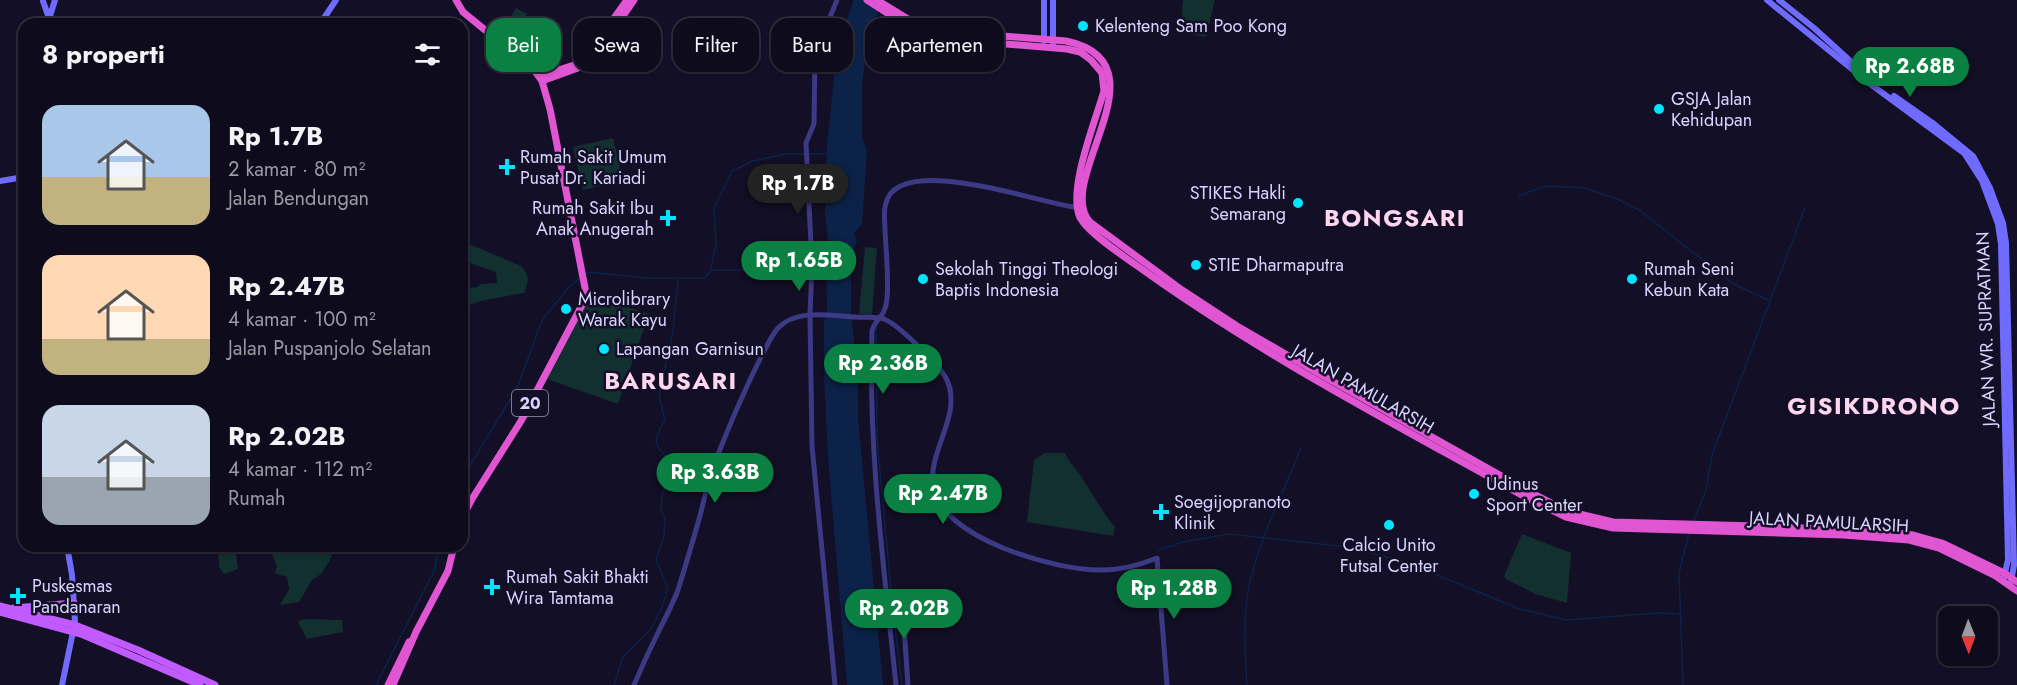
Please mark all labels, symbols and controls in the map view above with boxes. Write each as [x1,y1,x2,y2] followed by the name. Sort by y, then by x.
[1095,13,1287,39] place label: Kelenteng Sam Poo Kong
[486,18,561,72] chip: Beli
[573,18,661,72] chip: Sewa
[673,18,759,72] chip: Filter
[771,18,853,72] chip: Baru
[865,18,1004,72] chip: Apartemen
[1076,19,1090,33] marker: Kelenteng Sam Poo Kong
[42,35,165,73] text: 8 properti
[411,38,444,71] icon: filters
[1848,47,1972,98] pin: Rp 2.68B
[1865,52,1955,81] text: Rp 2.68B
[1671,86,1752,133] place label: GSJA Jalan Kehidupan
[1652,102,1666,116] marker: GSJA Jalan Kehidupan
[228,117,323,155] text: Rp 1.7B
[90,129,162,201] icon: home
[520,144,667,191] place label: Rumah Sakit Umum Pusat Dr. Kariadi
[228,155,365,184] text: 2 kamar · 80 m²
[498,158,516,176] marker: Rumah Sakit Umum Pusat Dr. Kariadi
[743,164,853,215] pin: Rp 1.7B
[761,169,835,198] text: Rp 1.7B
[1190,180,1286,227] place label: STIKES Hakli Semarang
[228,184,369,213] text: Jalan Bendungan
[532,195,654,242] place label: Rumah Sakit Ibu Anak Anugerah
[1291,196,1305,210] marker: STIKES Hakli Semarang
[1324,200,1466,235] district label: BONGSARI
[659,209,677,227] marker: Rumah Sakit Ibu Anak Anugerah
[1970,231,2002,429] street label: JALAN WR. SUPRATMAN
[737,241,861,292] pin: Rp 1.65B
[755,246,843,275] text: Rp 1.65B
[1208,252,1344,278] place label: STIE Dharmaputra
[935,256,1118,303] place label: Sekolah Tinggi Theologi Baptis Indonesia
[1644,256,1734,303] place label: Rumah Seni Kebun Kata
[1189,258,1203,272] marker: STIE Dharmaputra
[228,267,345,305] text: Rp 2.47B
[916,272,930,286] marker: Sekolah Tinggi Theologi Baptis Indonesia
[1625,272,1639,286] marker: Rumah Seni Kebun Kata
[90,279,162,351] icon: home
[578,286,670,333] place label: Microlibrary Warak Kayu
[559,302,573,316] marker: Microlibrary Warak Kayu
[228,305,376,334] text: 4 kamar · 100 m²
[228,334,432,363] text: Jalan Puspanjolo Selatan
[616,336,764,362] place label: Lapangan Garnisun
[1285,337,1439,440] street label: JALAN PAMULARSIH
[597,342,611,356] marker: Lapangan Garnisun
[821,344,945,395] pin: Rp 2.36B
[838,349,928,378] text: Rp 2.36B
[604,363,738,398] district label: BARUSARI
[1787,388,1961,423] district label: GISIKDRONO
[512,390,548,416] road number: 20
[228,417,346,455] text: Rp 2.02B
[90,429,162,501] icon: home
[653,453,777,504] pin: Rp 3.63B
[228,455,372,484] text: 4 kamar · 112 m²
[671,458,759,487] text: Rp 3.63B
[1486,471,1583,518] place label: Udinus Sport Center
[881,474,1005,525] pin: Rp 2.47B
[898,479,988,508] text: Rp 2.47B
[228,484,285,513] text: Rumah
[1467,487,1481,501] marker: Udinus Sport Center
[1174,489,1291,536] place label: Soegijopranoto Klinik
[1152,503,1170,521] marker: Soegijopranoto Klinik
[1746,505,1910,539] street label: JALAN PAMULARSIH
[1382,518,1396,532] marker: Calcio Unito Futsal Center
[1340,532,1439,579] place label: Calcio Unito Futsal Center
[506,564,649,611] place label: Rumah Sakit Bhakti Wira Tamtama
[1112,569,1236,620] pin: Rp 1.28B
[32,573,121,620] place label: Puskesmas Pandanaran
[1131,574,1217,603] text: Rp 1.28B
[483,578,501,596] marker: Rumah Sakit Bhakti Wira Tamtama
[9,587,27,605] marker: Puskesmas Pandanaran
[842,589,966,640] pin: Rp 2.02B
[859,594,949,623] text: Rp 2.02B
[1938,606,1998,666] north arrow
[1938,606,1998,666] map controls

